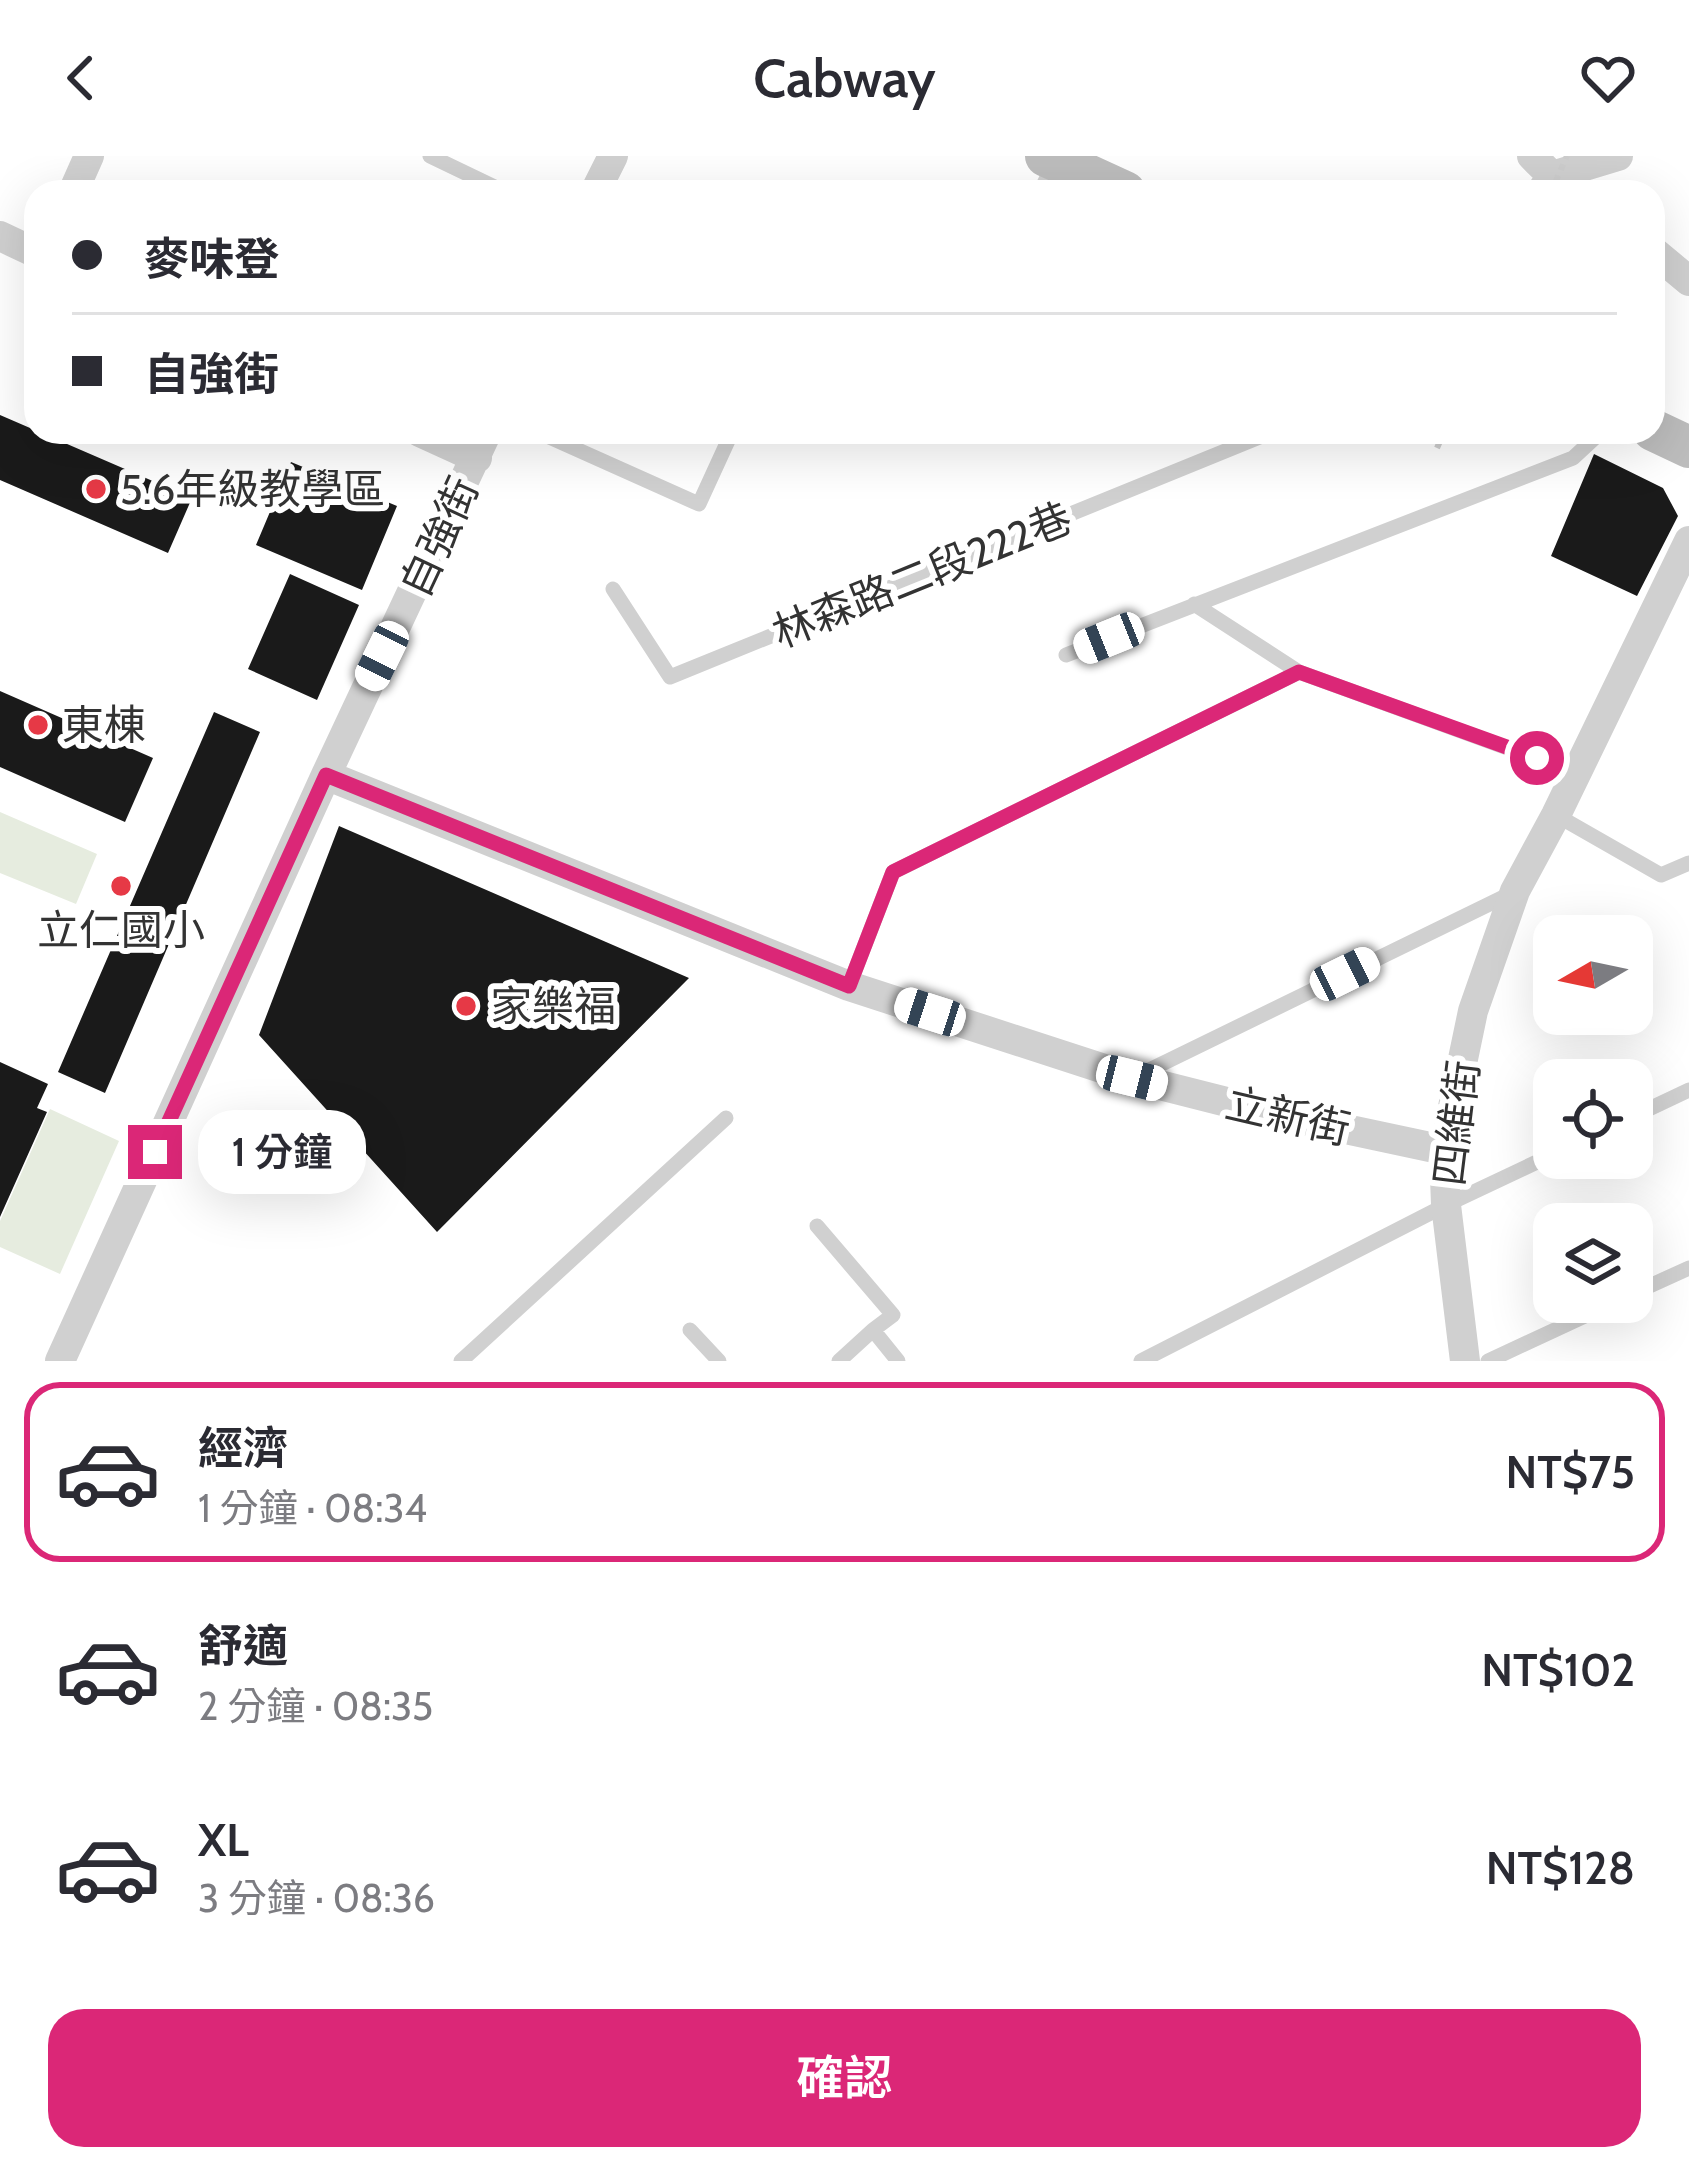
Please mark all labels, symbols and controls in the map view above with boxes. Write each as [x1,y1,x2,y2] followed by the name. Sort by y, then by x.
[48,45,114,111] icon: back
[753,45,936,111] text: Cabway
[1575,45,1641,111] icon: heart
[144,232,279,286] text: 麥味登
[144,347,279,401] text: 自強街
[120,463,385,515] place label: 5.6年級教學區
[389,469,489,605] street label: 自強街
[83,476,109,502] marker: 5.6年級教學區
[765,491,1079,659] street label: 林森路二段222巷
[1069,608,1149,668] car
[350,616,414,696] car
[62,699,146,751] place label: 東棟
[25,712,51,738] marker: 東棟
[1510,731,1564,785] route start
[108,873,134,899] marker: 立仁國小
[37,904,205,956] place label: 立仁國小
[1533,915,1653,1035] north arrow
[1533,915,1653,1323] map controls
[1305,942,1385,1006] car
[490,980,616,1032] place label: 家樂福
[890,984,970,1040] car
[453,993,479,1019] marker: 家樂福
[1093,1052,1171,1104] car
[1423,1057,1489,1189] street label: 四維街
[1533,1059,1653,1179] button: locate
[1221,1076,1355,1156] street label: 立新街
[197,1110,365,1194] callout: 1 分鐘
[128,1125,182,1179] route end
[232,1128,332,1176] text: 1 分鐘
[1533,1203,1653,1323] button: layers
[54,1418,162,1526] icon: car
[198,1421,288,1475] text: 經濟
[1505,1445,1635,1499] text: NT$75
[198,1484,427,1532] text: 1 分鐘 · 08:34
[54,1616,162,1724] icon: car
[198,1619,288,1673] text: 舒適
[1481,1643,1635,1697] text: NT$102
[198,1682,433,1730] text: 2 分鐘 · 08:35
[198,1813,249,1867] text: XL
[54,1814,162,1922] icon: car
[1486,1841,1635,1895] text: NT$128
[198,1874,435,1922] text: 3 分鐘 · 08:36
[48,2009,1641,2147] button: 確認

